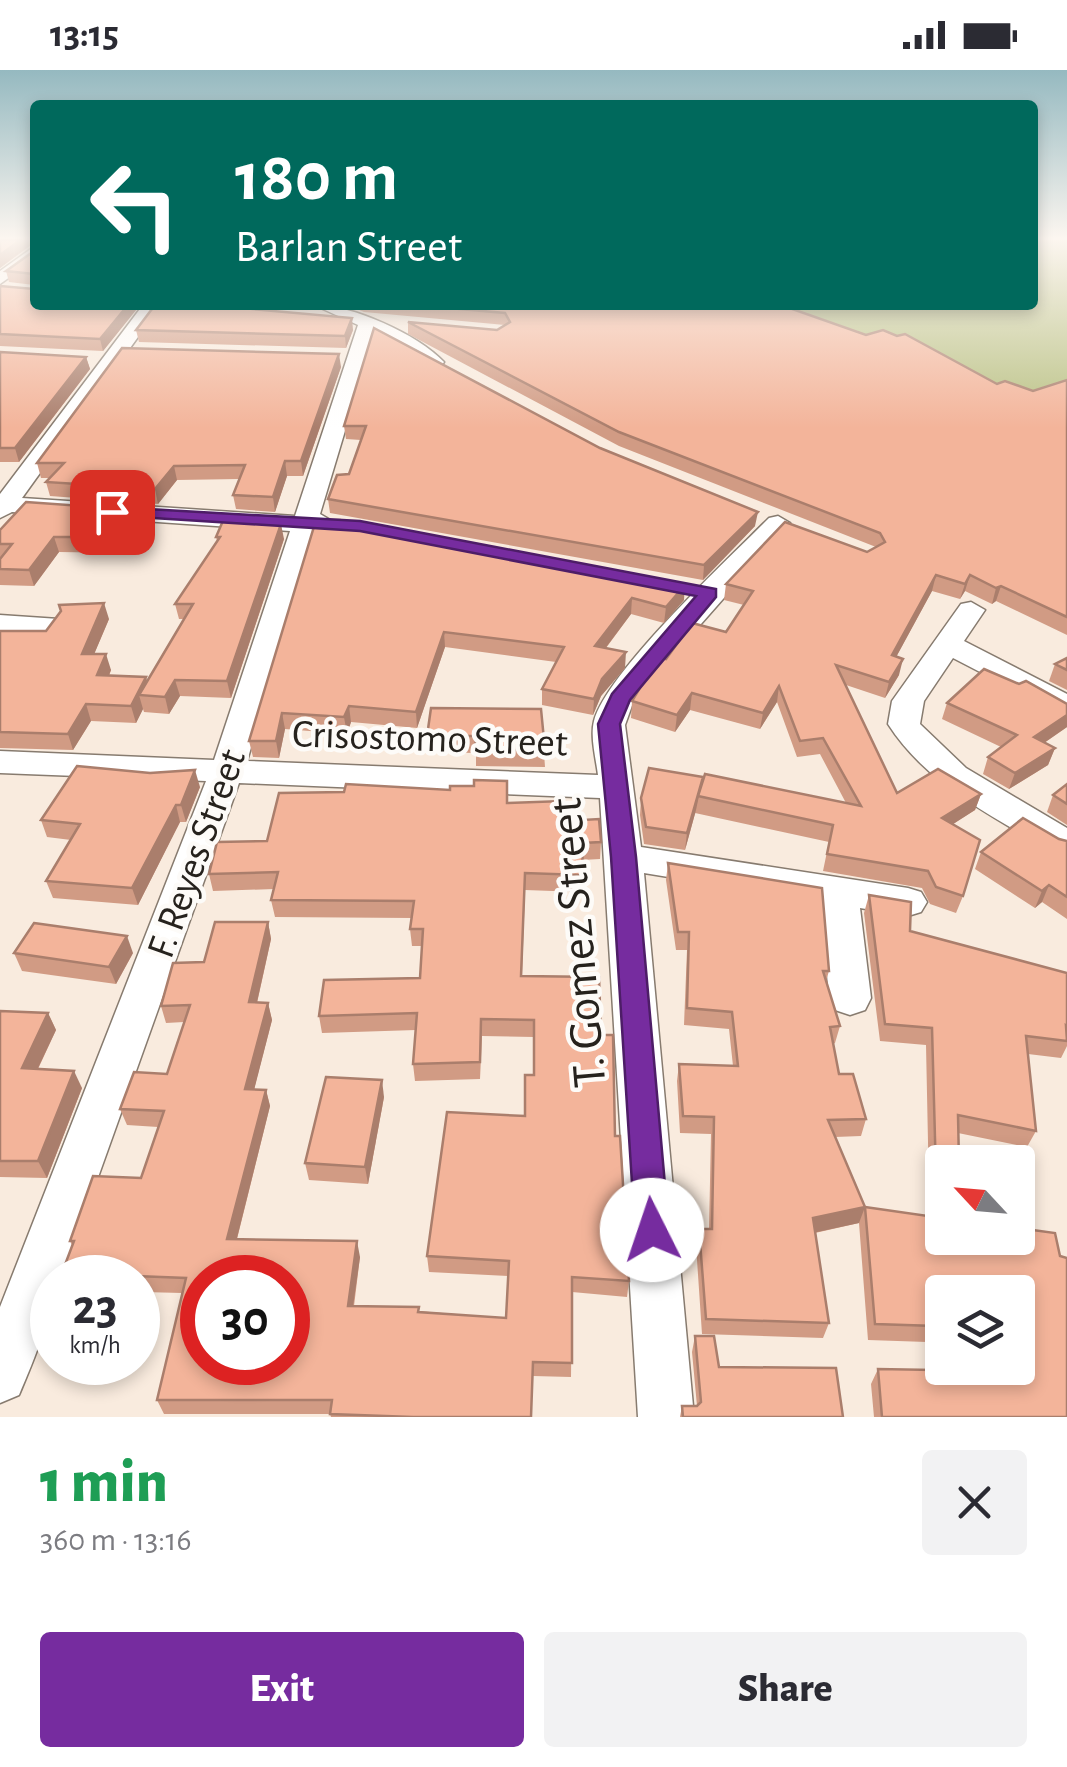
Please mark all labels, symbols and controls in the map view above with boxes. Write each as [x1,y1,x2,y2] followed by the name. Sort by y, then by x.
[50,16,119,54] text: 13:15
[70,140,200,270] icon: left
[235,143,398,213] text: 180 m
[235,225,462,270] text: Barlan Street
[70,470,155,555] pin
[85,485,140,540] icon: arrive
[291,714,569,764] street label: Crisostomo Street
[141,744,253,963] street label: F. Reyes Street
[542,796,616,1090] street label: T. Gomez Street
[925,1145,1035,1255] north arrow
[925,1145,1035,1385] map controls
[600,1178,704,1282] position arrow
[180,1255,310,1385] speed limit sign: 30
[925,1275,1035,1385] button: layers
[72,1283,118,1333] text: 23
[69,1333,121,1358] text: km/h
[922,1450,1027,1555] button: close
[40,1453,168,1513] text: 1 min
[40,1524,191,1556] text: 360 m · 13:16
[40,1632,524,1747] button: Exit
[544,1632,1027,1747] button: Share

